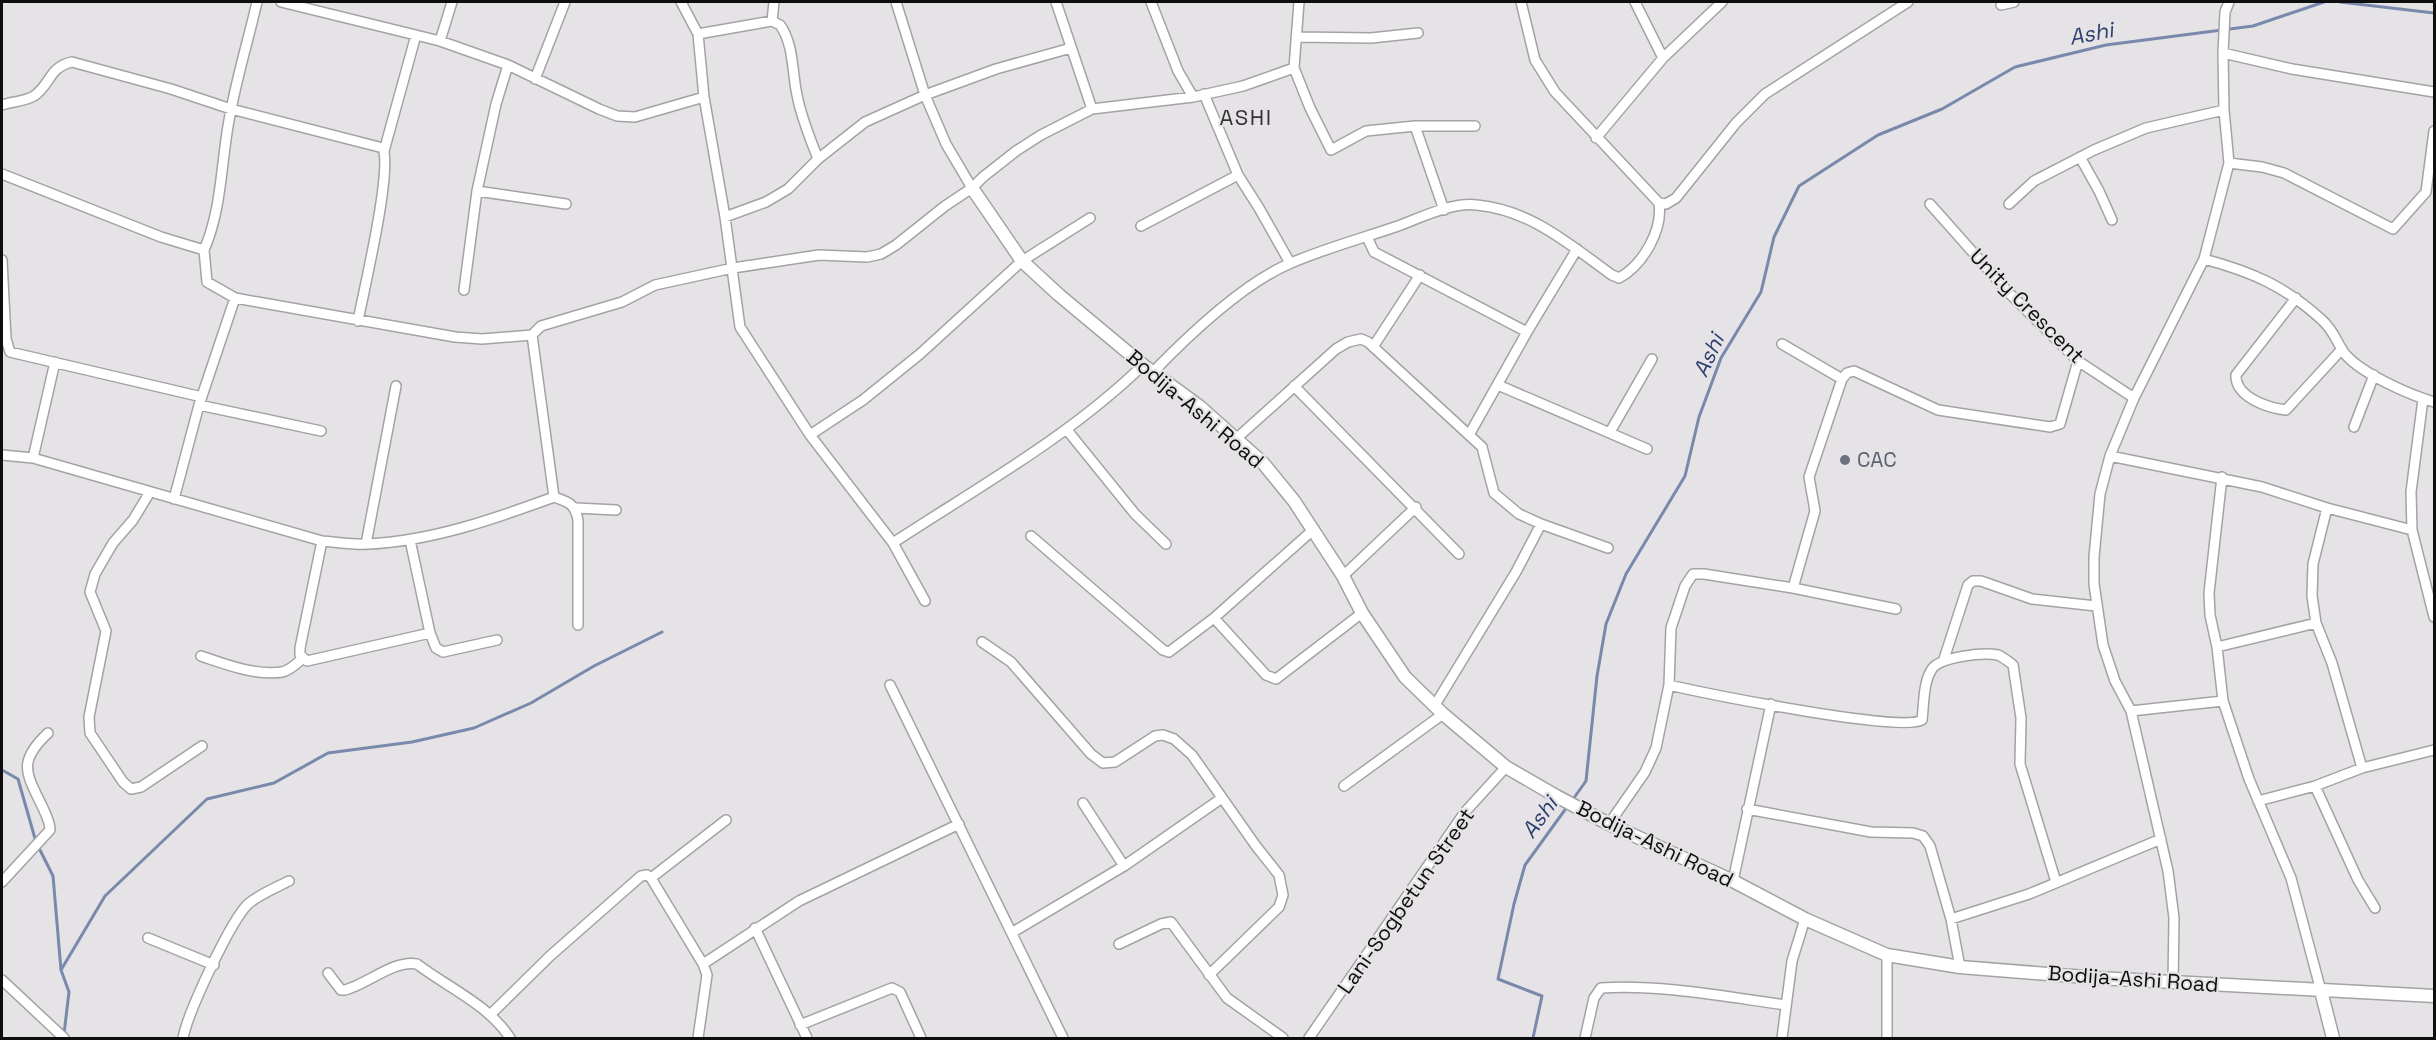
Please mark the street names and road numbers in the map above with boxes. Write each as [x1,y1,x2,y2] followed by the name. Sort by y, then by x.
[1964,242,2091,369] street label: Unity Crescent
[1121,343,1270,474] street label: Bodija-Ashi Road
[1572,794,1738,893] street label: Bodija-Ashi Road
[1331,802,1480,999] street label: Lani-Sogbetun Street
[2047,959,2219,998] street label: Bodija-Ashi Road

